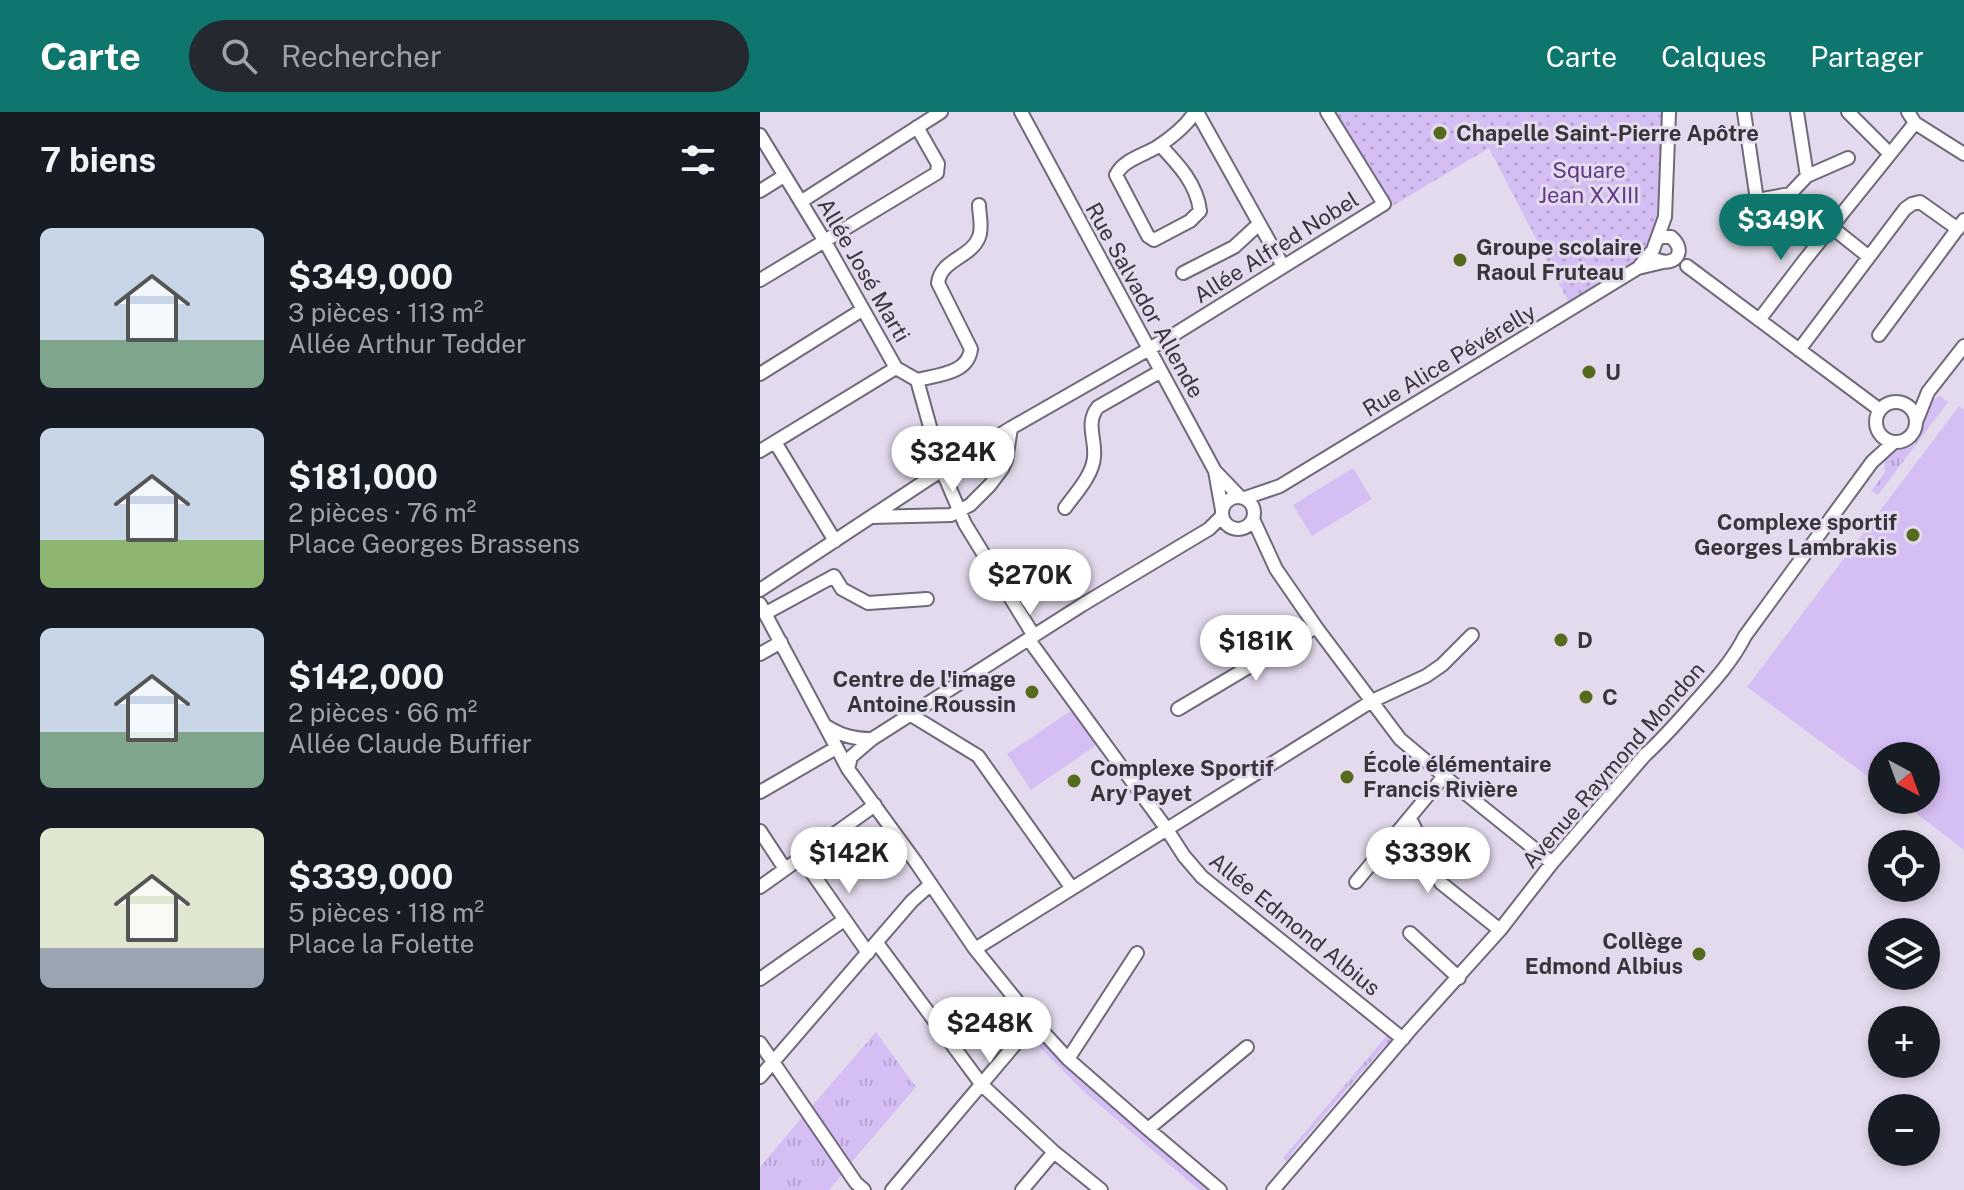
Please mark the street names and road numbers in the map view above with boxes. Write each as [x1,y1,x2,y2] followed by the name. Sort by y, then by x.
[1189,186,1363,308] street label: Allée Alfred Nobel
[812,193,916,347] street label: Allée José Marti
[1080,198,1210,402] street label: Rue Salvador Allende
[1358,298,1540,422] street label: Rue Alice Pévérelly
[1516,657,1710,873] street label: Avenue Raymond Mondon
[1204,847,1386,1001] street label: Allée Edmond Albius

